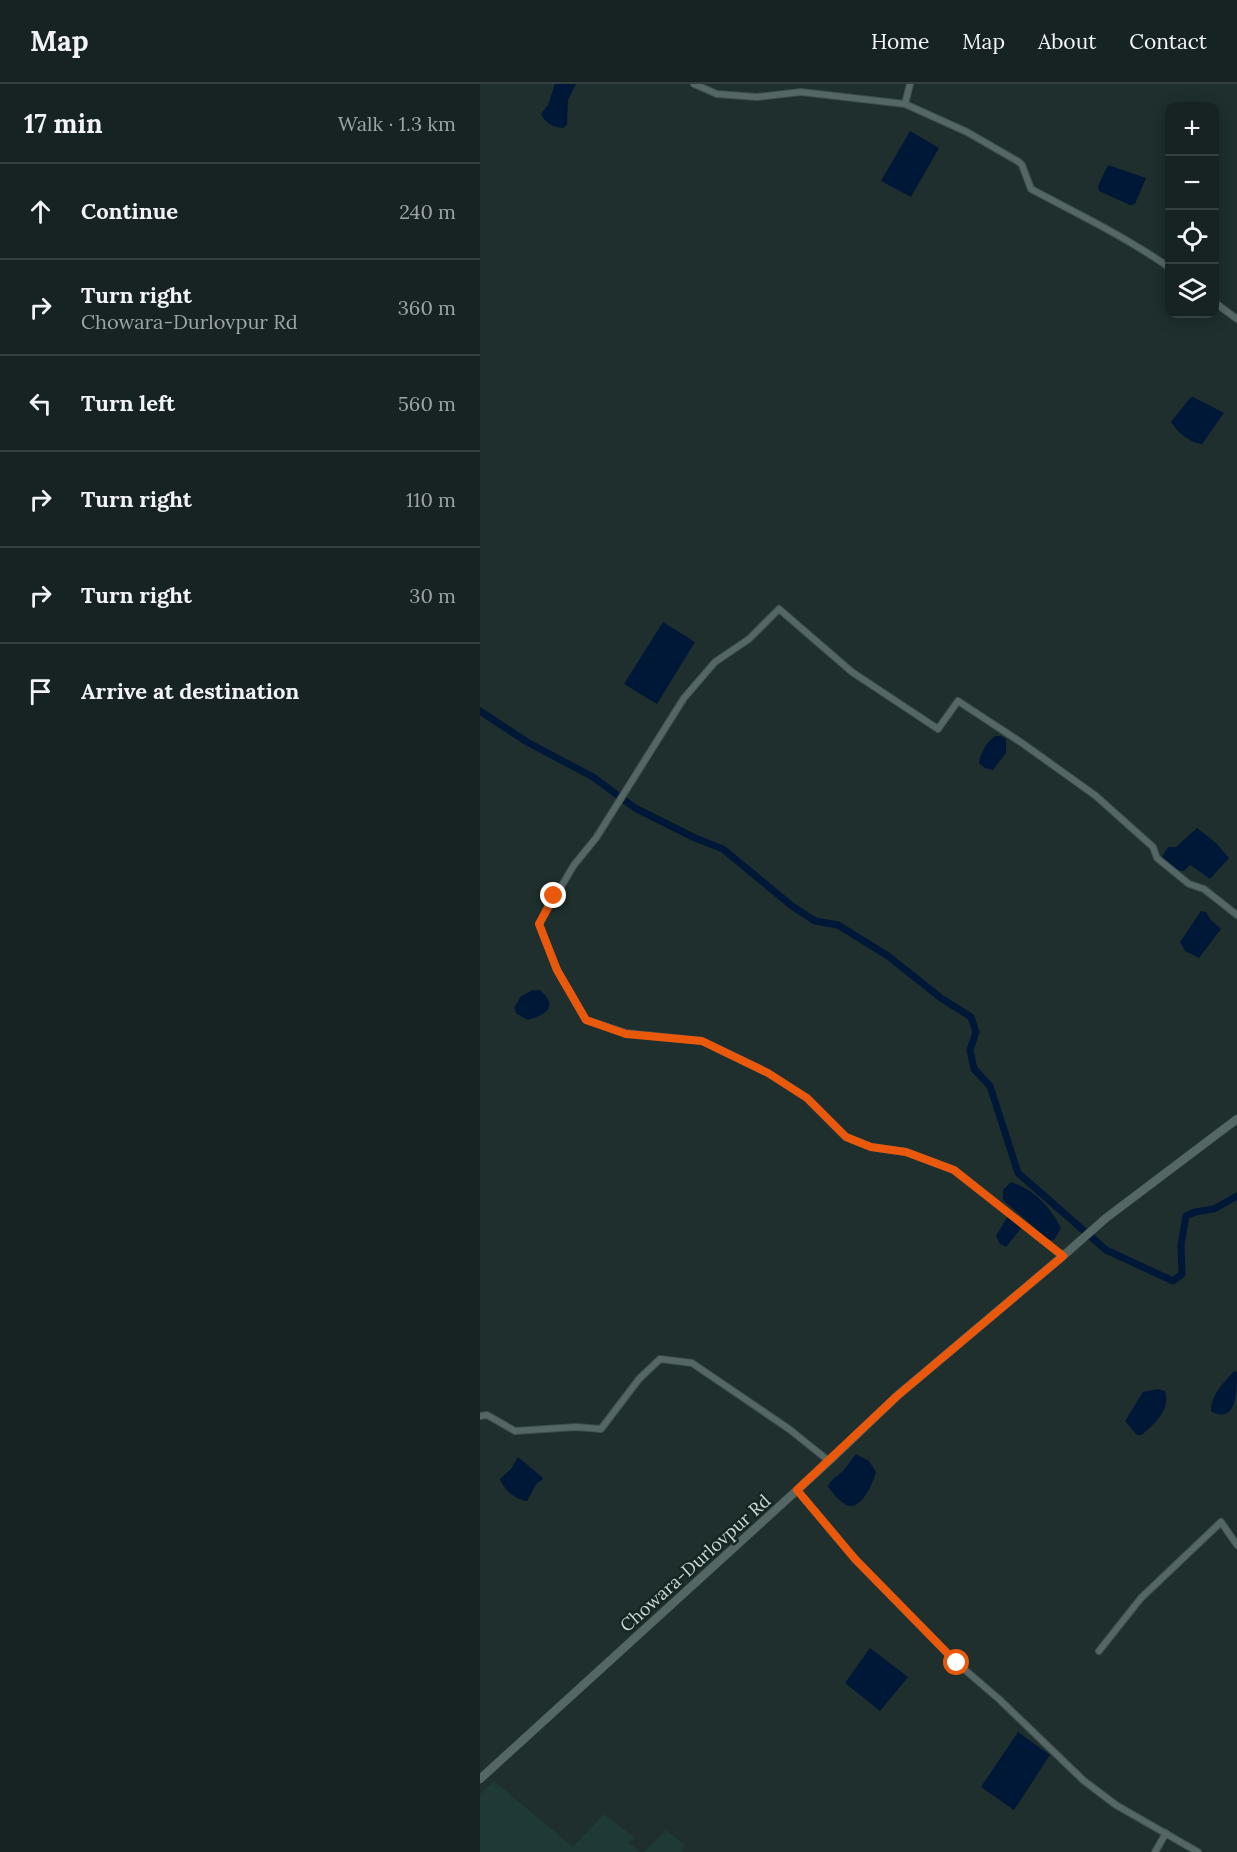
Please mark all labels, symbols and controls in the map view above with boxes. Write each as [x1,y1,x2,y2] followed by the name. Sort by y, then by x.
[30,23,89,59] text: Map
[871,28,929,55] text: Home
[962,28,1005,55] text: Map
[1038,28,1096,55] text: About
[1129,28,1207,55] text: Contact
[1165,102,1219,318] map controls
[1165,102,1219,156] button: +
[24,107,103,140] text: 17 min
[338,111,456,136] text: Walk · 1.3 km
[1165,156,1219,210] button: −
[24,195,57,228] icon: ahead
[81,197,178,225] text: Continue
[399,199,456,224] text: 240 m
[1165,210,1219,264] button: locate
[1165,264,1219,318] button: layers
[81,281,192,309] text: Turn right
[24,291,57,324] icon: right
[398,295,456,320] text: 360 m
[81,309,298,334] text: Chowara-Durlovpur Rd
[24,387,57,420] icon: left
[81,389,175,417] text: Turn left
[398,391,456,416] text: 560 m
[24,483,57,516] icon: right
[81,485,192,513] text: Turn right
[406,487,456,512] text: 110 m
[24,579,57,612] icon: right
[81,581,192,609] text: Turn right
[409,583,456,608] text: 30 m
[24,675,57,708] icon: arrive
[81,677,299,705] text: Arrive at destination
[540,882,566,908] route end
[615,1489,775,1637] street label: Chowara-Durlovpur Rd
[943,1649,969,1675] route start

